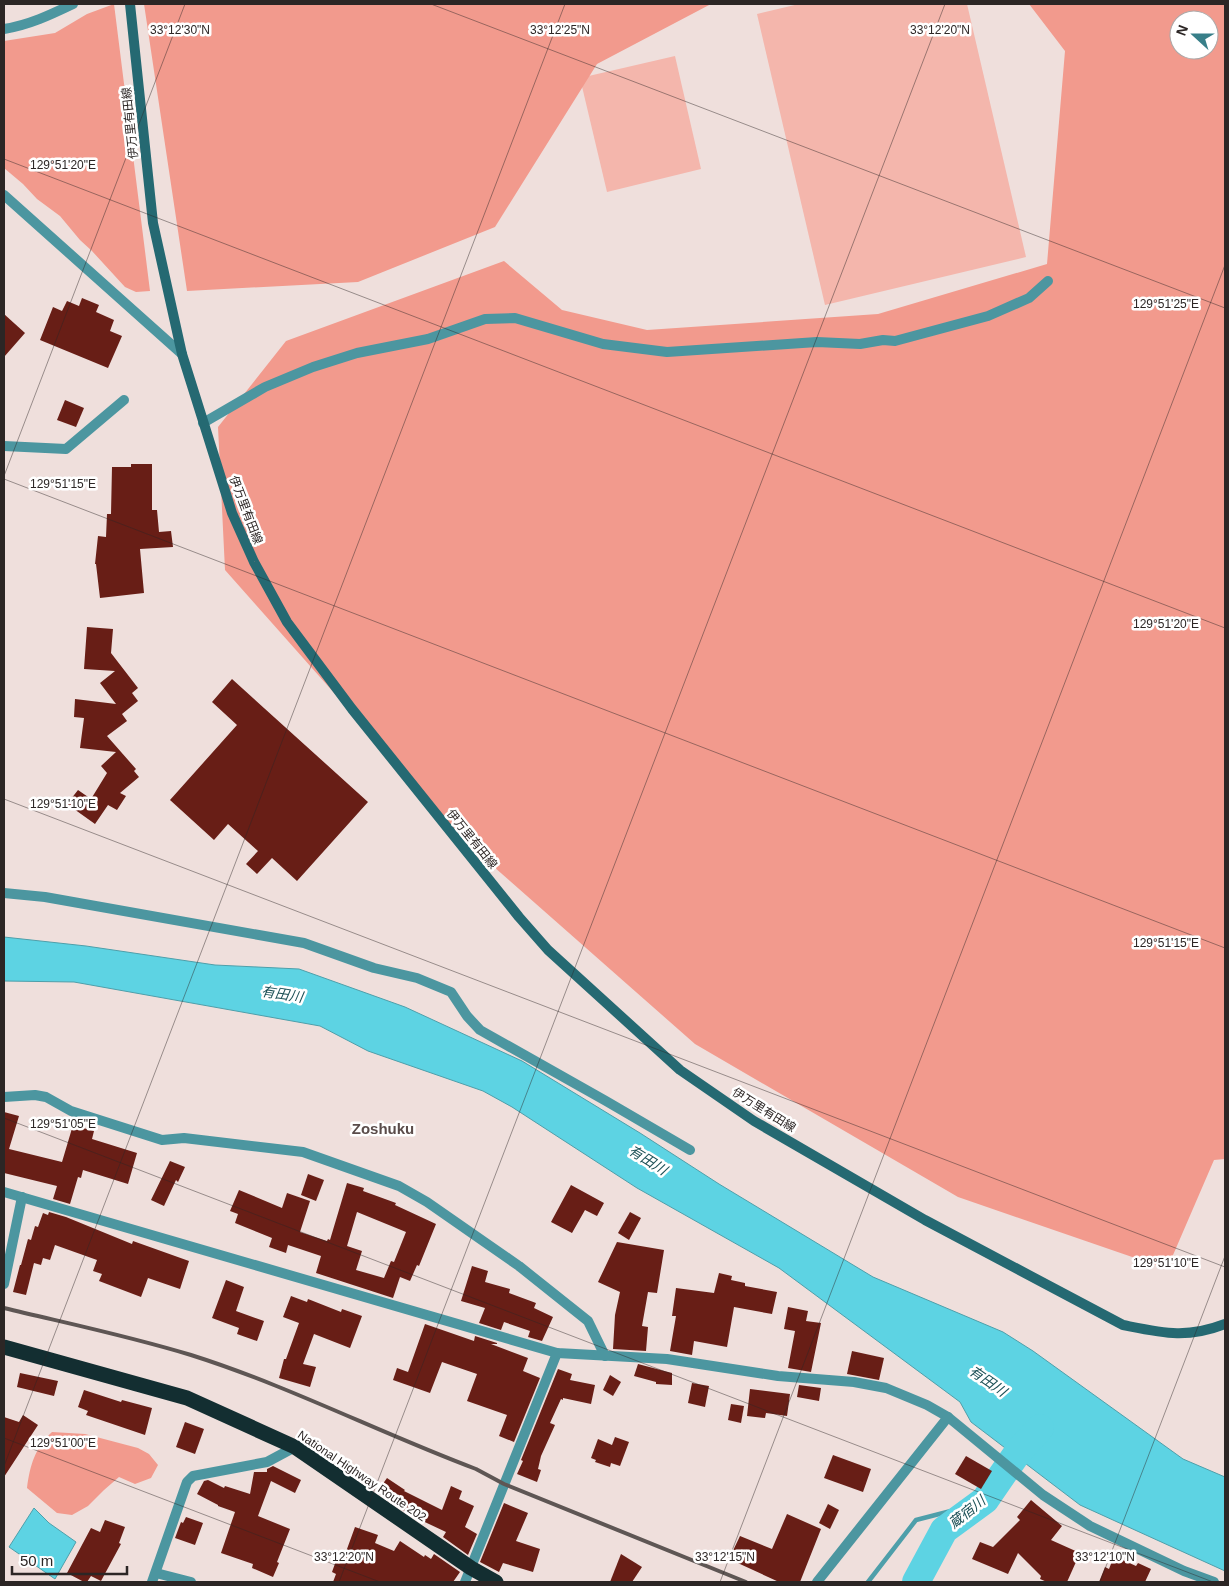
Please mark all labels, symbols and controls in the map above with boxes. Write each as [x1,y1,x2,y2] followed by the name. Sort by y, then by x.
[1169,10,1219,60] north arrow
[150,23,210,37] text: 33°12'30"N
[530,23,590,37] text: 33°12'25"N
[910,23,970,37] text: 33°12'20"N
[1173,23,1191,38] text: N
[119,86,141,160] street label: 伊万里有田線
[30,158,96,172] text: 129°51'20"E
[1133,297,1199,311] text: 129°51'25"E
[227,474,265,546] street label: 伊万里有田線
[30,477,96,491] text: 129°51'15"E
[1133,617,1199,631] text: 129°51'20"E
[30,797,96,811] text: 129°51'10"E
[444,807,500,871] street label: 伊万里有田線
[1133,936,1199,950] text: 129°51'15"E
[260,983,306,1005] water label: 有田川
[730,1085,798,1135] street label: 伊万里有田線
[30,1117,96,1131] text: 129°51'05"E
[352,1120,414,1137] district label: Zoshuku
[626,1142,672,1179] water label: 有田川
[1133,1256,1199,1270] text: 129°51'10"E
[966,1362,1011,1401] water label: 有田川
[295,1428,429,1525] street label: National Highway Route 202
[30,1436,96,1450] text: 129°51'00"E
[946,1491,990,1531] water label: 蔵宿川
[12,1544,128,1576] scale bar
[314,1550,374,1564] text: 33°12'20"N
[695,1550,755,1564] text: 33°12'15"N
[1075,1550,1135,1564] text: 33°12'10"N
[20,1552,53,1569] text: 50 m

